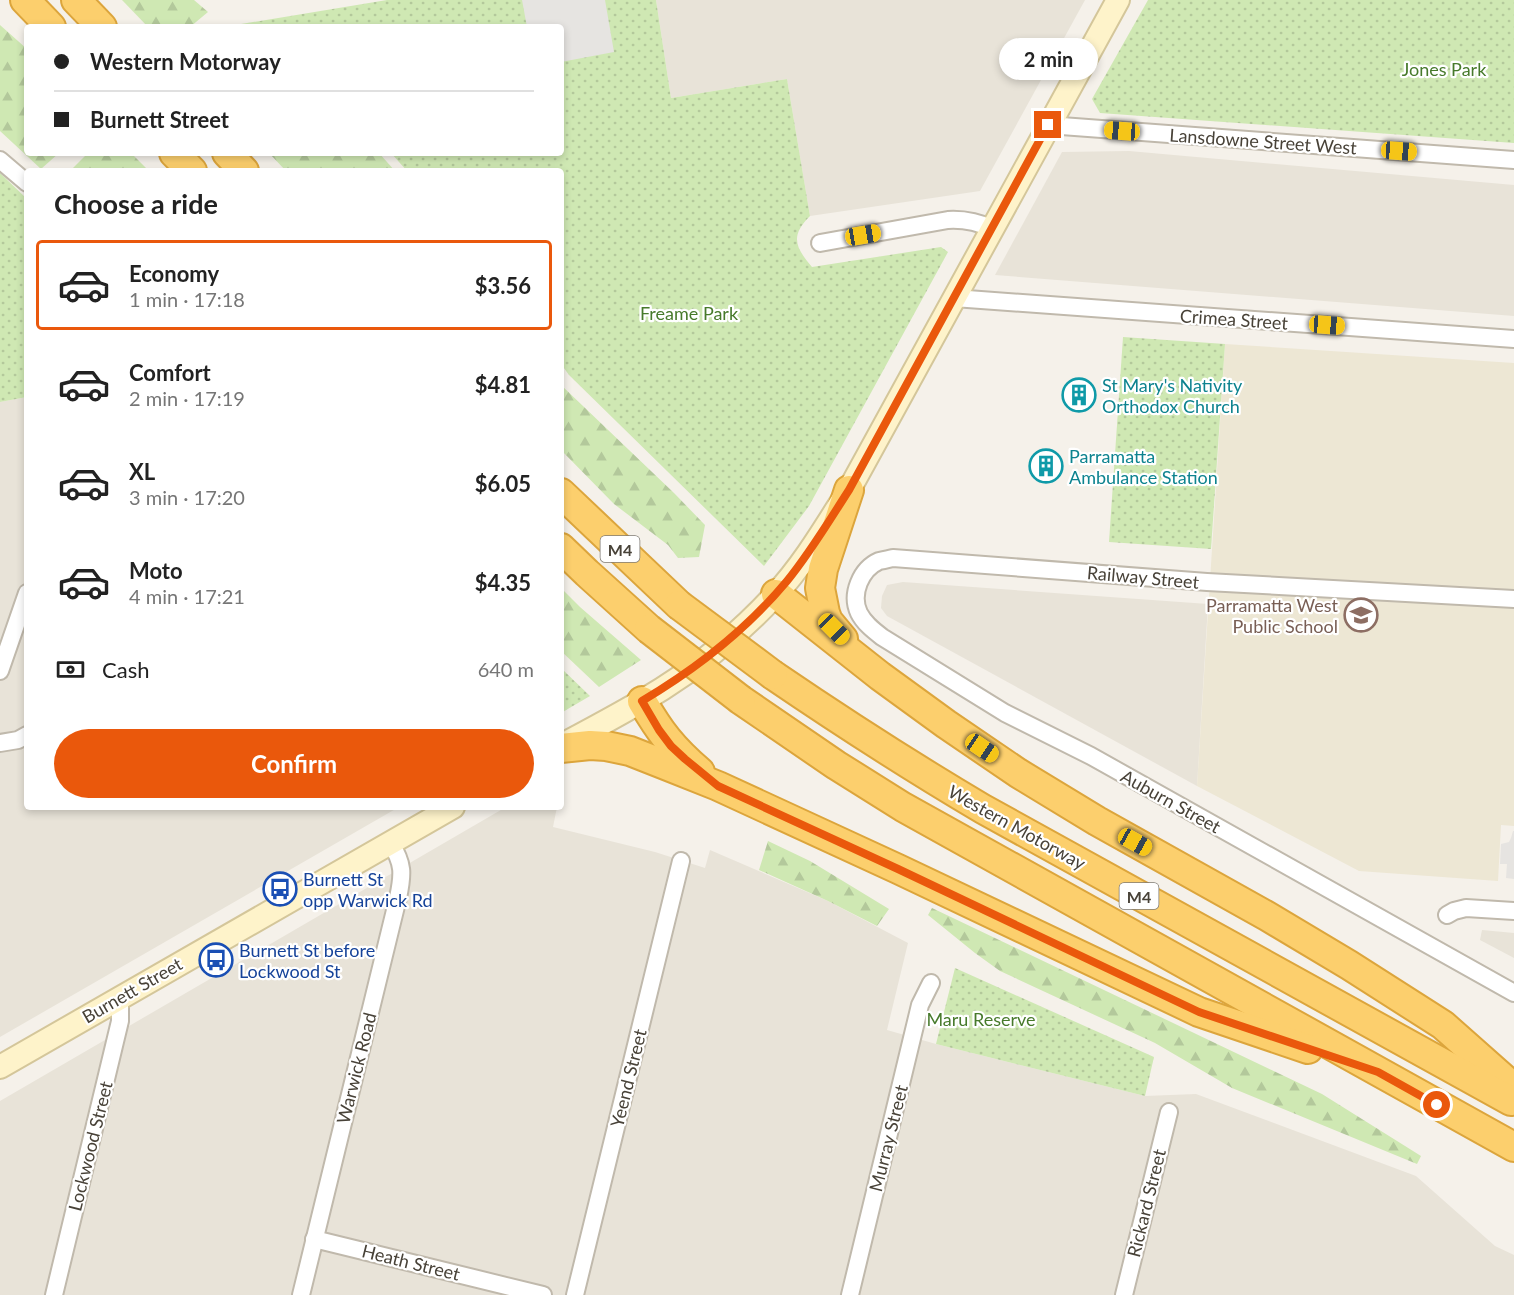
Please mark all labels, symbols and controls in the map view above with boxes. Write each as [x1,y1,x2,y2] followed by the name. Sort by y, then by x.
[998,38,1098,80] callout: 2 min
[1024,47,1073,71] text: 2 min
[90,48,281,75] text: Western Motorway
[1402,58,1487,80] park label: Jones Park
[90,106,229,133] text: Burnett Street
[1034,111,1061,138] route end
[1103,121,1141,141] car
[1169,123,1358,159] street label: Lansdowne Street West
[1380,141,1418,161] car
[54,187,218,220] text: Choose a ride
[844,223,882,247] car
[57,258,111,312] icon: car
[129,260,219,287] text: Economy
[475,272,531,299] text: $3.56
[129,287,245,311] text: 1 min · 17:18
[640,302,739,324] park label: Freame Park
[1179,304,1289,334] street label: Crimea Street
[1308,315,1346,335] car
[57,357,111,411] icon: car
[129,359,211,386] text: Comfort
[475,371,531,398] text: $4.81
[1102,374,1243,417] place label: St Mary's Nativity Orthodox Church
[1061,377,1097,413] building icon: St Mary's Nativity Orthodox Church
[129,386,245,410] text: 2 min · 17:19
[1069,445,1218,488] place label: Parramatta Ambulance Station
[1028,448,1064,484] building icon: Parramatta Ambulance Station
[57,456,111,510] icon: car
[129,458,155,485] text: XL
[475,470,531,497] text: $6.05
[129,485,245,509] text: 3 min · 17:20
[600,536,640,562] road number: M4
[57,555,111,609] icon: car
[129,557,183,584] text: Moto
[1086,561,1200,593] street label: Railway Street
[475,569,531,596] text: $4.35
[129,584,245,608] text: 4 min · 17:21
[1206,594,1339,637] place label: Parramatta West Public School
[1343,597,1379,633] school or university icon: Parramatta West Public School
[815,610,853,648] car
[54,653,87,686] icon: cash
[102,656,149,683] text: Cash
[478,657,534,681] text: 640 m
[54,729,534,798] button: Confirm
[962,730,1002,766] car
[1117,765,1225,838] street label: Auburn Street
[944,780,1090,874] street label: Western Motorway
[1115,825,1155,859] car
[303,868,433,911] place label: Burnett St opp Warwick Rd
[262,871,298,907] bus stop icon: Burnett St opp Warwick Rd
[1120,883,1158,909] road number: M4
[239,939,375,982] place label: Burnett St before Lockwood St
[198,942,234,978] bus stop icon: Burnett St before Lockwood St
[78,952,186,1027] street label: Burnett Street
[926,1008,1036,1030] park label: Maru Reserve
[332,1010,380,1126] street label: Warwick Road
[605,1026,651,1129] street label: Yeend Street
[63,1078,117,1213] street label: Lockwood Street
[864,1082,912,1194] street label: Murray Street
[1423,1091,1450,1118] route start
[1122,1146,1170,1259] street label: Rickard Street
[360,1239,463,1285] street label: Heath Street

